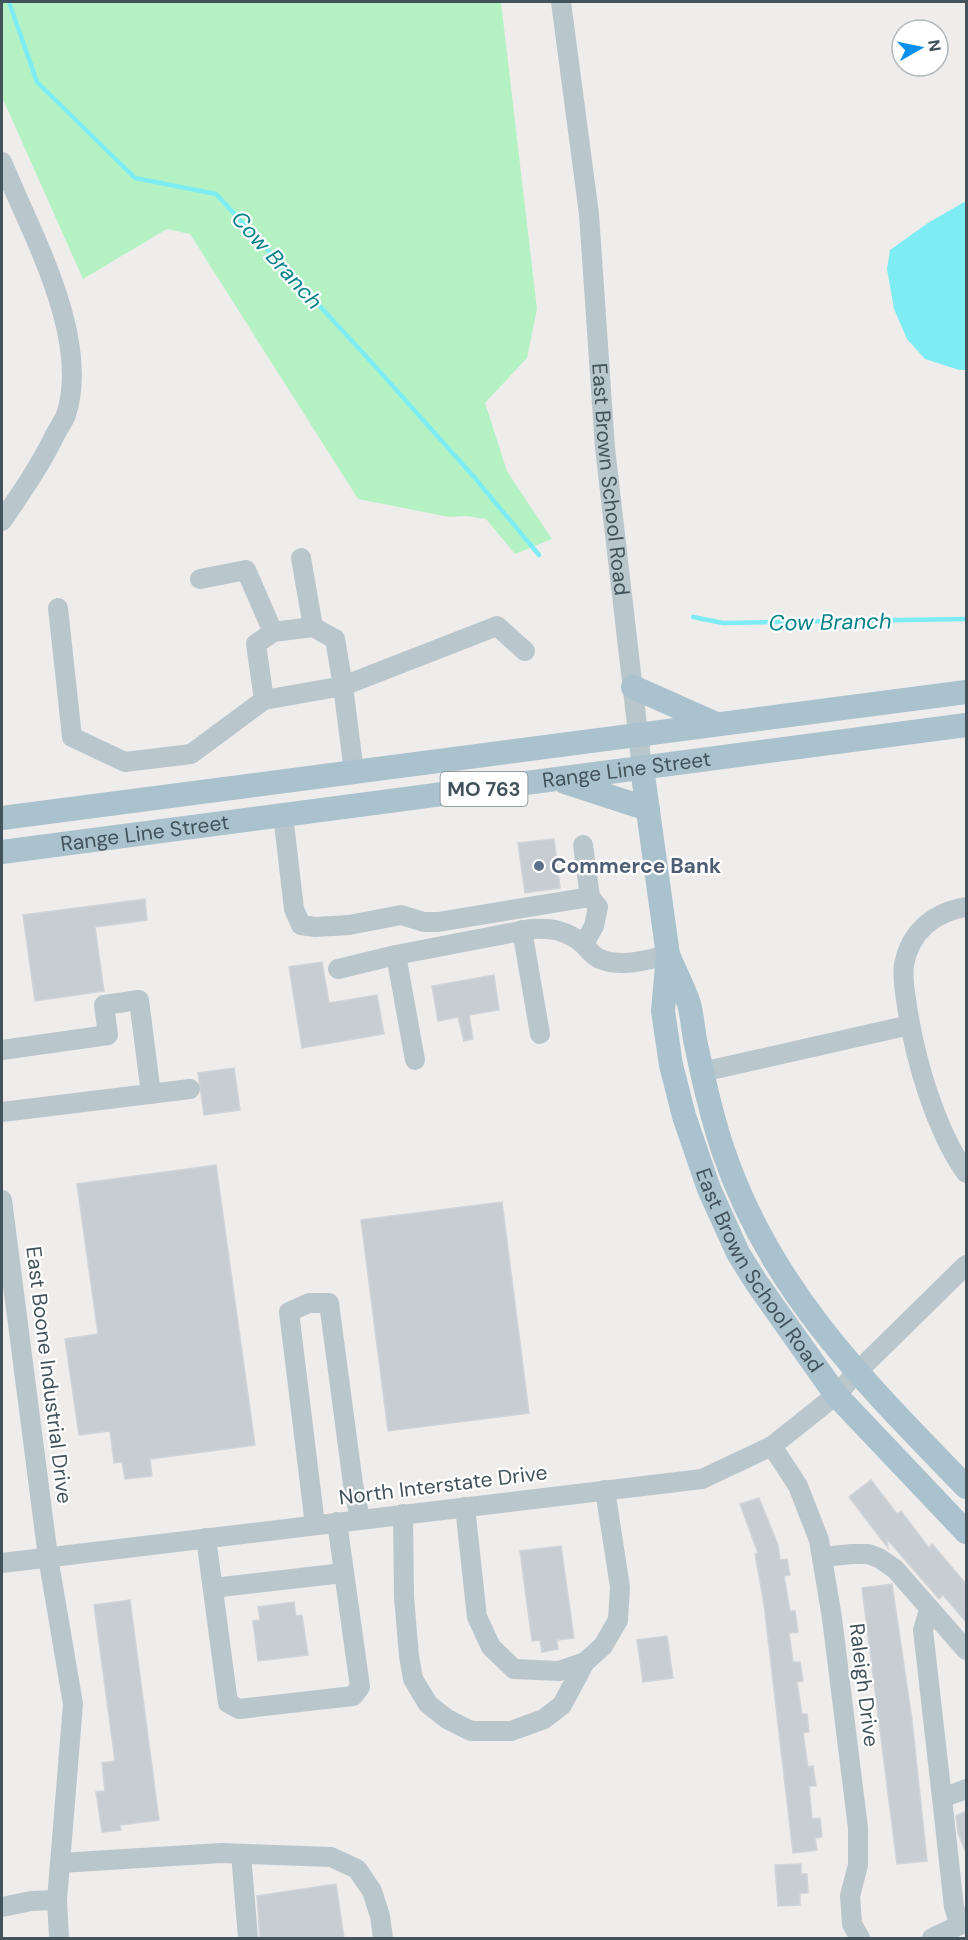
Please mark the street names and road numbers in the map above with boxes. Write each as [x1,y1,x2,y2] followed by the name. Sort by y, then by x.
[585,362,636,597] street label: East Brown School Road
[541,745,713,795] street label: Range Line Street
[440,772,528,806] road number: MO 763
[59,808,231,858] street label: Range Line Street
[689,1164,830,1378] street label: East Brown School Road
[19,1245,79,1505] street label: East Boone Industrial Drive
[337,1458,549,1512] street label: North Interstate Drive
[843,1622,885,1748] street label: Raleigh Drive

